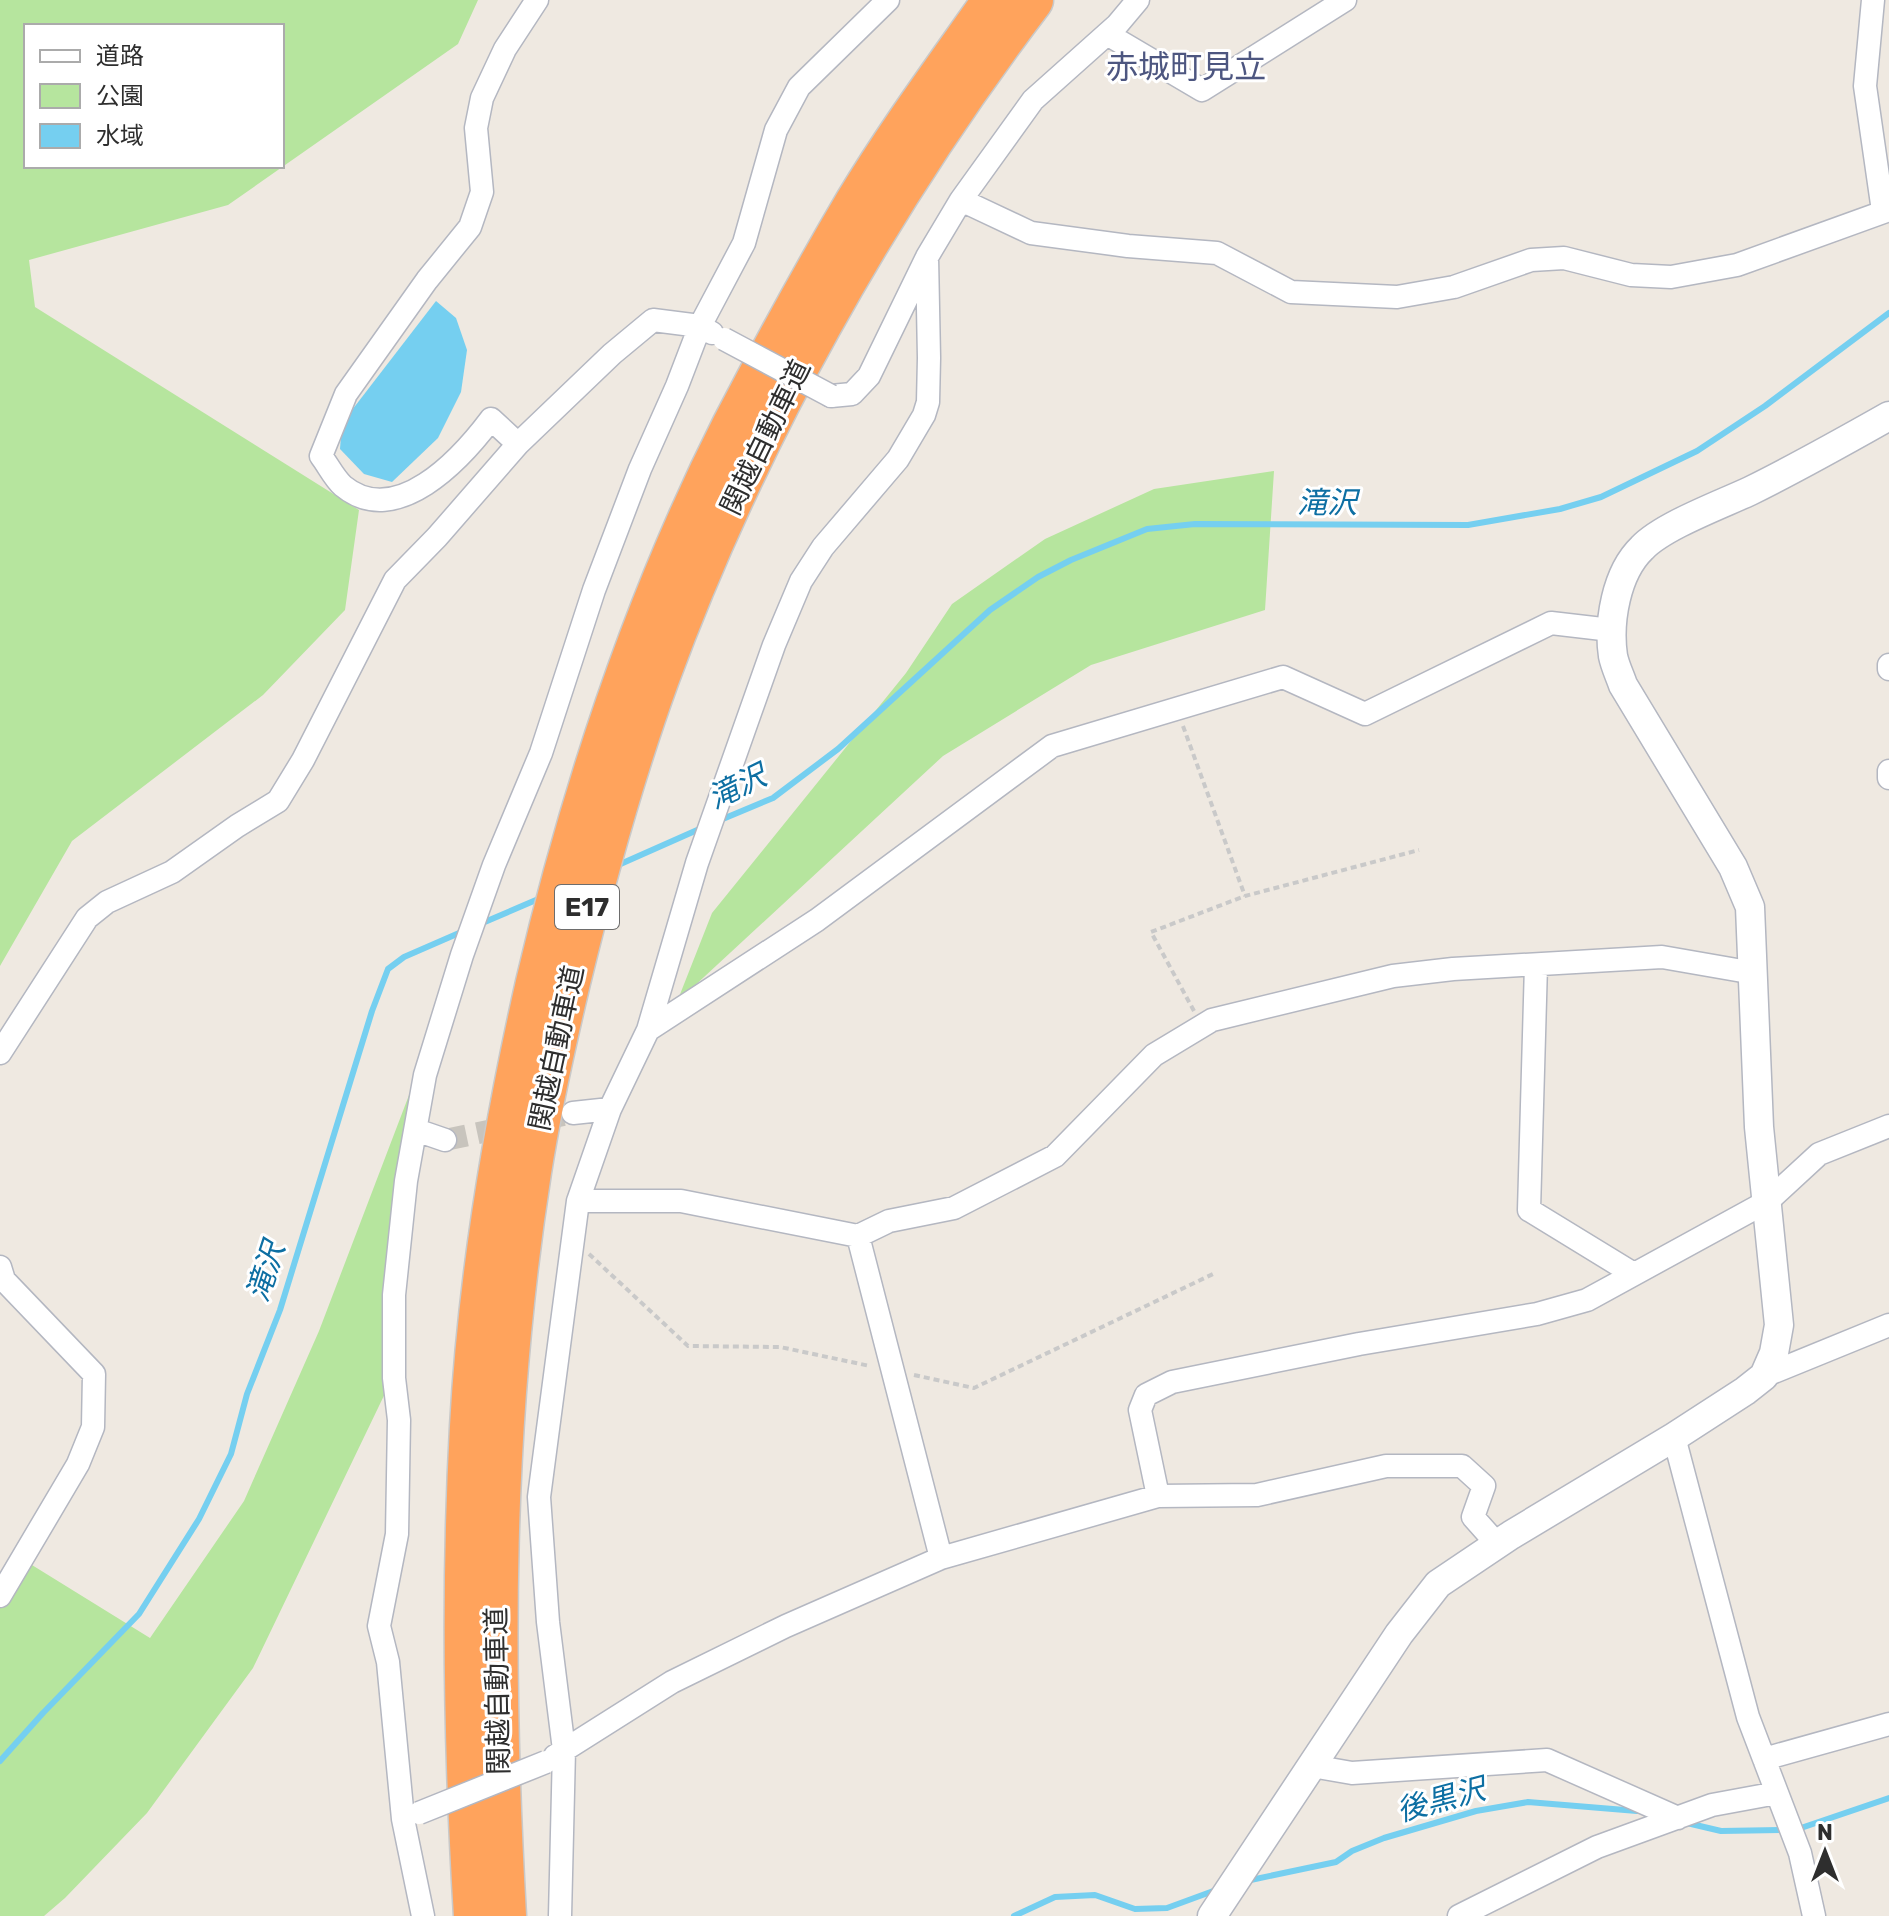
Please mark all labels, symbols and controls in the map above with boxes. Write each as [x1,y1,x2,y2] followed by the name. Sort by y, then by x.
[24,24,284,168] legend
[96,42,144,70] text: 道路
[1106,48,1266,86] district label: 赤城町見立
[96,82,144,110] text: 公園
[96,122,144,150] text: 水域
[714,354,817,520] street label: 関越自動車道
[1297,485,1361,521] water label: 滝沢
[702,756,775,816] water label: 滝沢
[555,885,619,929] road number: E17
[523,963,590,1134] street label: 関越自動車道
[240,1234,294,1306] water label: 滝沢
[480,1607,515,1775] street label: 関越自動車道
[1393,1770,1493,1829] water label: 後黒沢
[1785,1812,1865,1892] north arrow
[1817,1819,1833,1846] text: N

